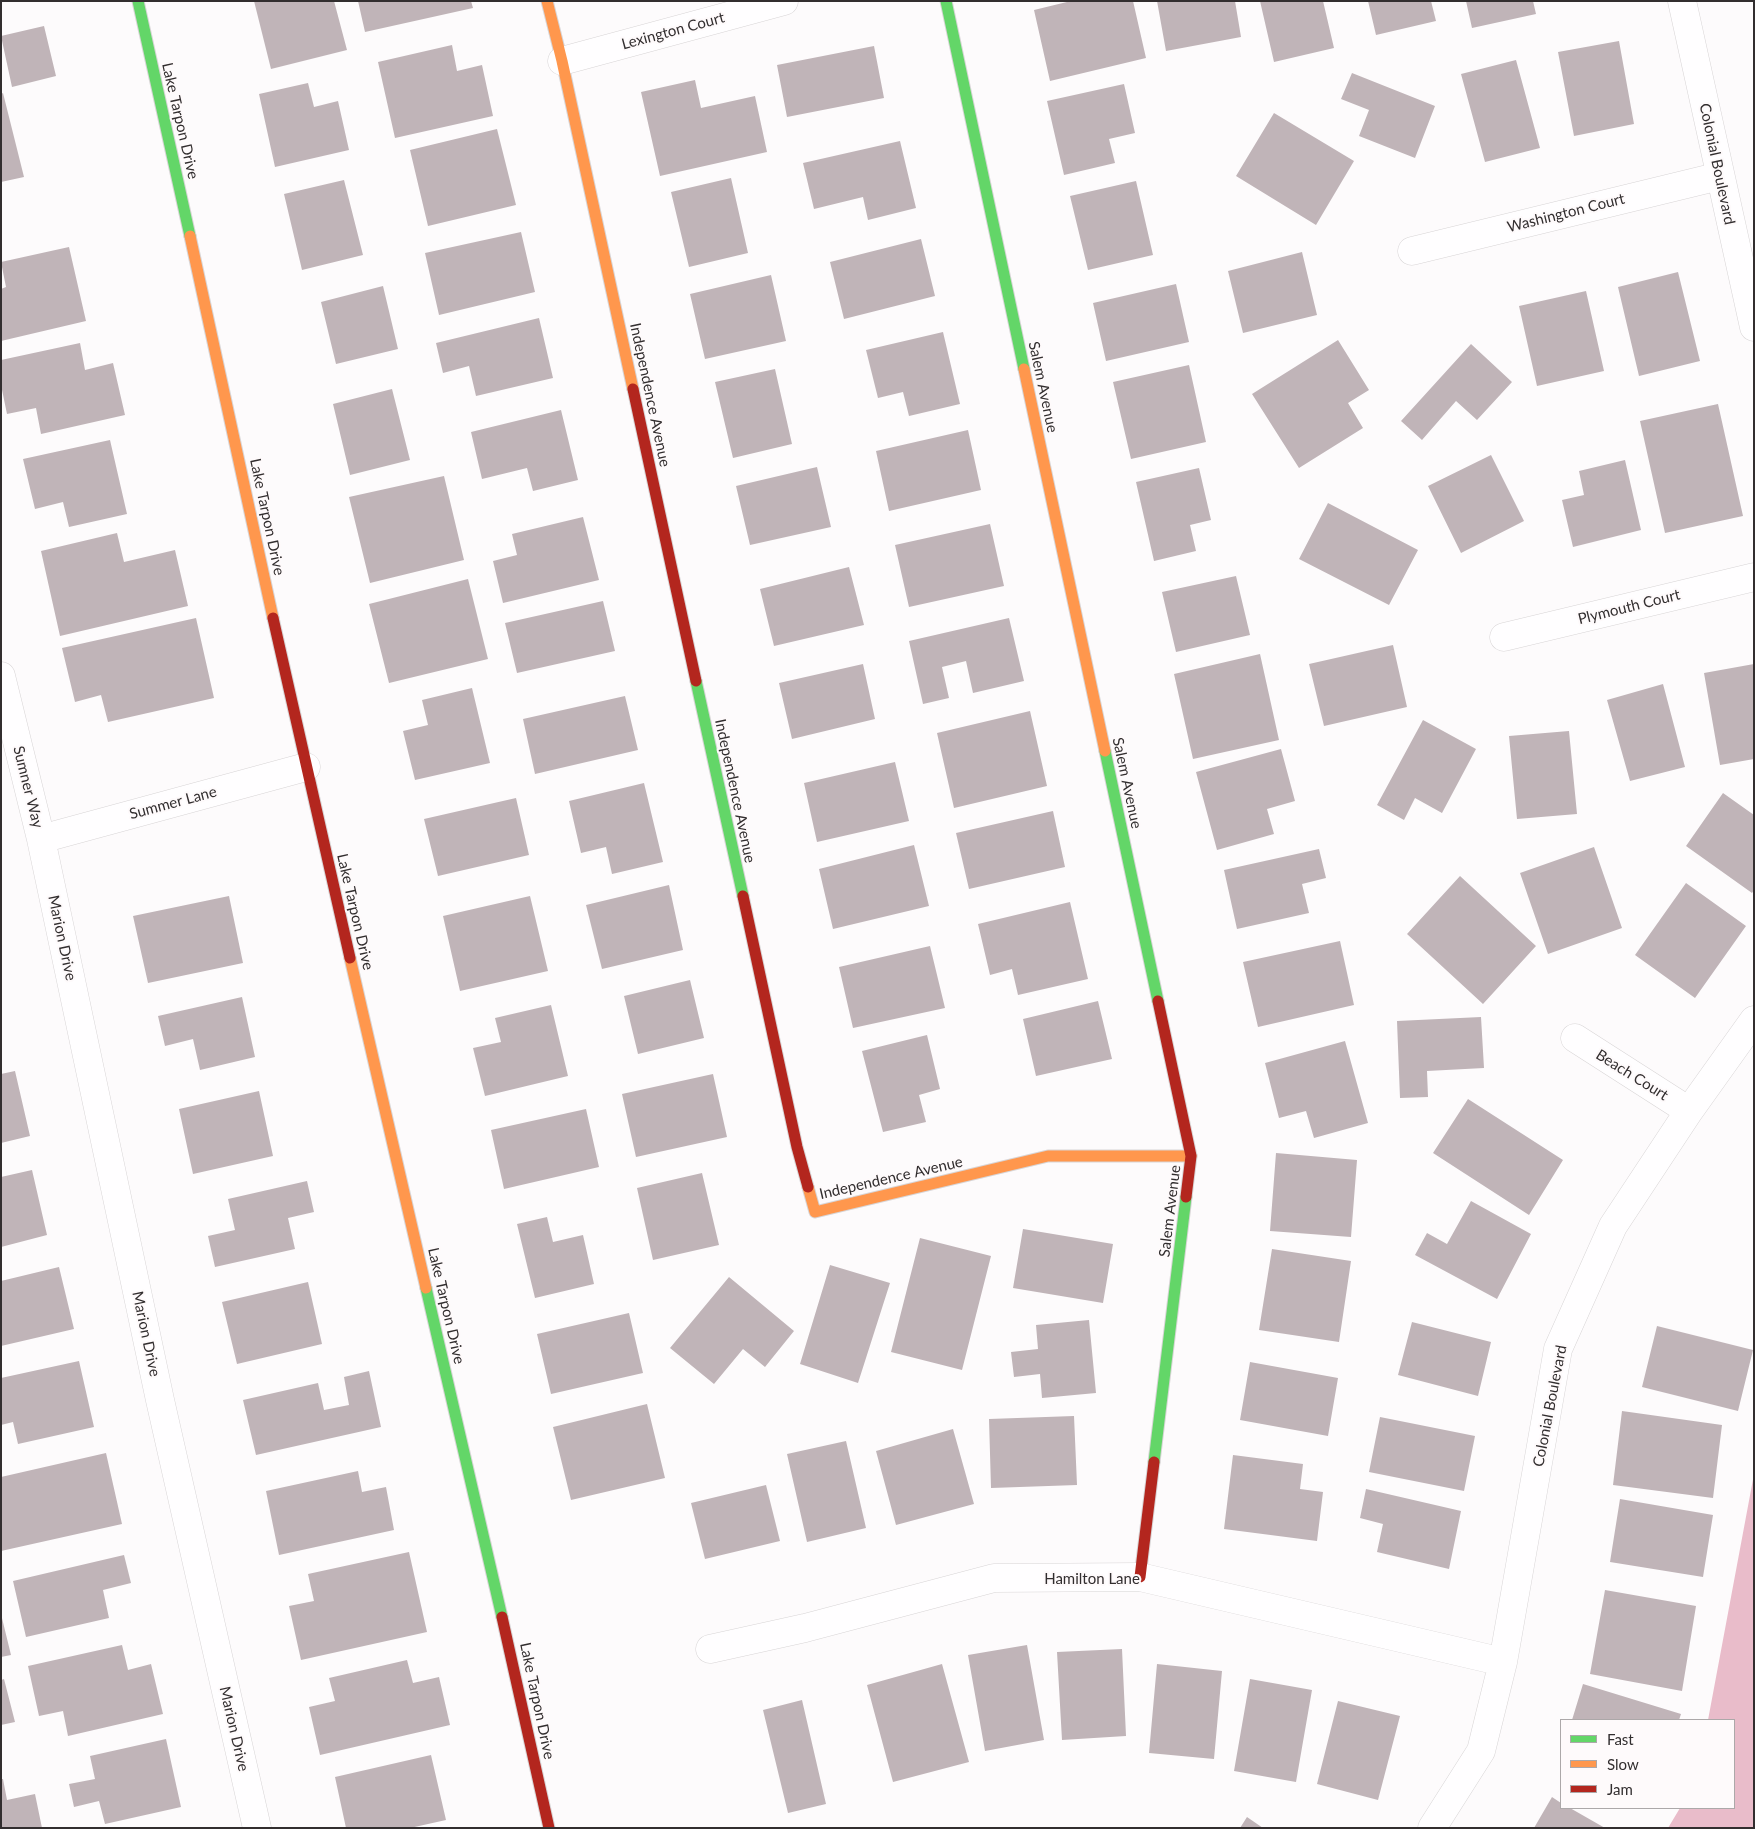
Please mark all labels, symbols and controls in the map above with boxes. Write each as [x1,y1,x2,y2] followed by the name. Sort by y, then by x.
[620,9,726,53] street label: Lexington Court
[158,61,202,181] street label: Lake Tarpon Drive
[1695,102,1739,226] street label: Colonial Boulevard
[1505,190,1627,236] street label: Washington Court
[626,321,674,469] street label: Independence Avenue
[1025,340,1061,434] street label: Salem Avenue
[246,457,288,577] street label: Lake Tarpon Drive
[1576,586,1682,628] street label: Plymouth Court
[711,717,759,865] street label: Independence Avenue
[1109,736,1145,830] street label: Salem Avenue
[9,744,47,830] street label: Sumner Way
[127,783,219,823] street label: Summer Lane
[333,852,377,972] street label: Lake Tarpon Drive
[44,894,80,982] street label: Marion Drive
[1593,1046,1671,1104] street label: Beach Court
[818,1153,964,1203] street label: Independence Avenue
[1155,1164,1185,1258] street label: Salem Avenue
[424,1246,468,1366] street label: Lake Tarpon Drive
[128,1290,164,1378] street label: Marion Drive
[1529,1344,1571,1468] street label: Colonial Boulevard
[1044,1570,1140,1588] street label: Hamilton Lane
[516,1641,558,1761] street label: Lake Tarpon Drive
[215,1685,253,1773] street label: Marion Drive
[1560,1719,1735,1809] legend
[1607,1730,1634,1748] text: Fast
[1607,1755,1639,1773] text: Slow
[1607,1780,1633,1798] text: Jam

